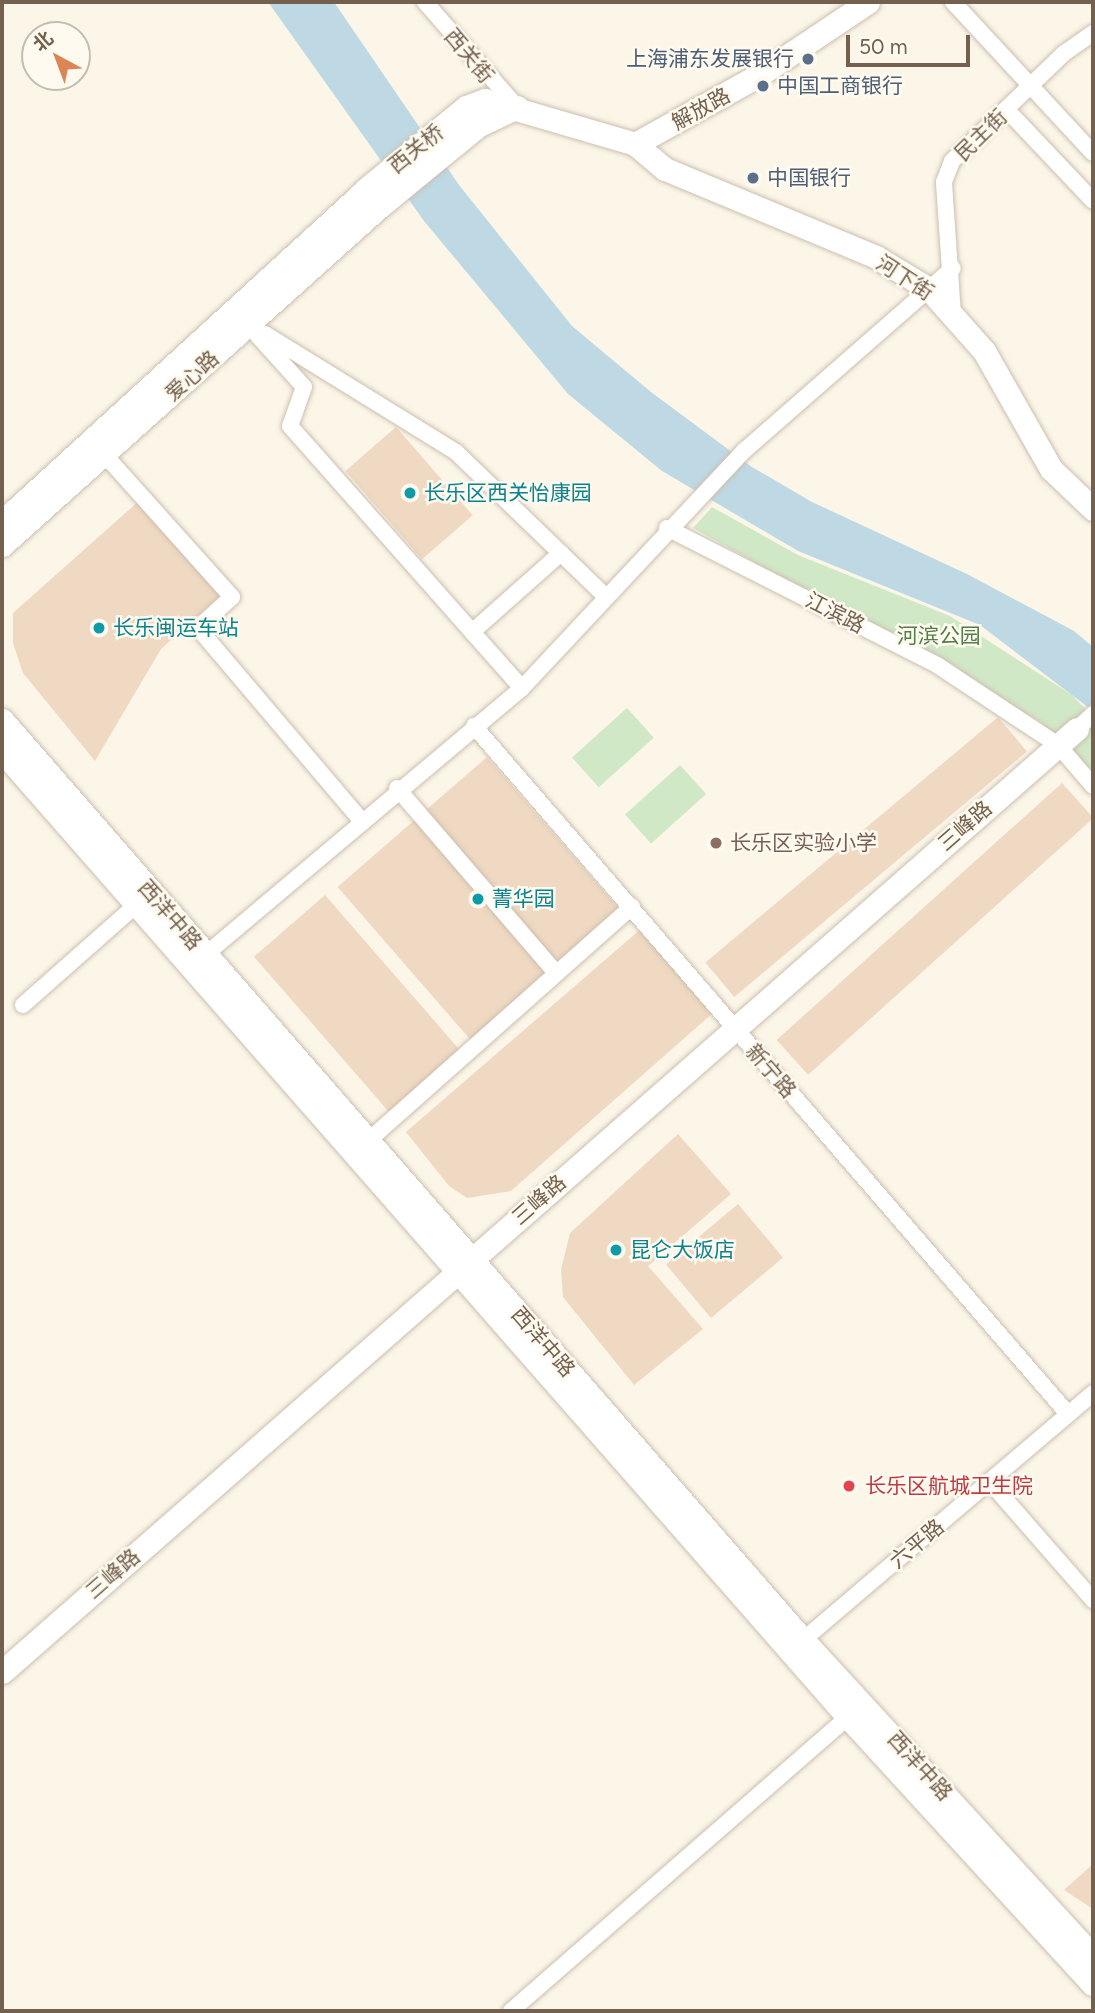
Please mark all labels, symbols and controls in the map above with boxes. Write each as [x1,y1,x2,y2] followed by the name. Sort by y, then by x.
[21,21,91,91] north arrow
[850,21,974,65] scale bar
[439,24,499,88] street label: 西关街
[28,26,58,56] text: 北
[859,34,908,59] text: 50 m
[626,46,794,72] place label: 上海浦东发展银行
[800,51,816,67] marker: 上海浦东发展银行
[777,73,903,99] place label: 中国工商银行
[755,78,771,94] marker: 中国工商银行
[667,83,735,135] street label: 解放路
[950,104,1012,166] street label: 民主街
[384,119,448,179] street label: 西关桥
[767,165,851,191] place label: 中国银行
[745,170,761,186] marker: 中国银行
[872,250,938,306] street label: 河下街
[160,346,224,406] street label: 爱心路
[424,480,592,506] place label: 长乐区西关怡康园
[402,485,418,501] marker: 长乐区西关怡康园
[801,587,869,639] street label: 江滨路
[113,615,239,641] place label: 长乐闽运车站
[91,620,107,636] marker: 长乐闽运车站
[897,623,981,649] park label: 河滨公园
[933,796,997,856] street label: 三峰路
[730,830,877,856] place label: 长乐区实验小学
[708,835,724,851] marker: 长乐区实验小学
[133,875,207,955] street label: 西洋中路
[492,886,555,912] place label: 菁华园
[470,891,486,907] marker: 菁华园
[741,1039,801,1103] street label: 新宁路
[507,1170,571,1230] street label: 三峰路
[630,1237,735,1263] place label: 昆仑大饭店
[608,1242,624,1258] marker: 昆仑大饭店
[506,1302,580,1382] street label: 西洋中路
[865,1473,1033,1499] place label: 长乐区航城卫生院
[839,1476,859,1496] marker: 长乐区航城卫生院
[885,1514,949,1574] street label: 六平路
[81,1544,145,1604] street label: 三峰路
[883,1726,957,1806] street label: 西洋中路

